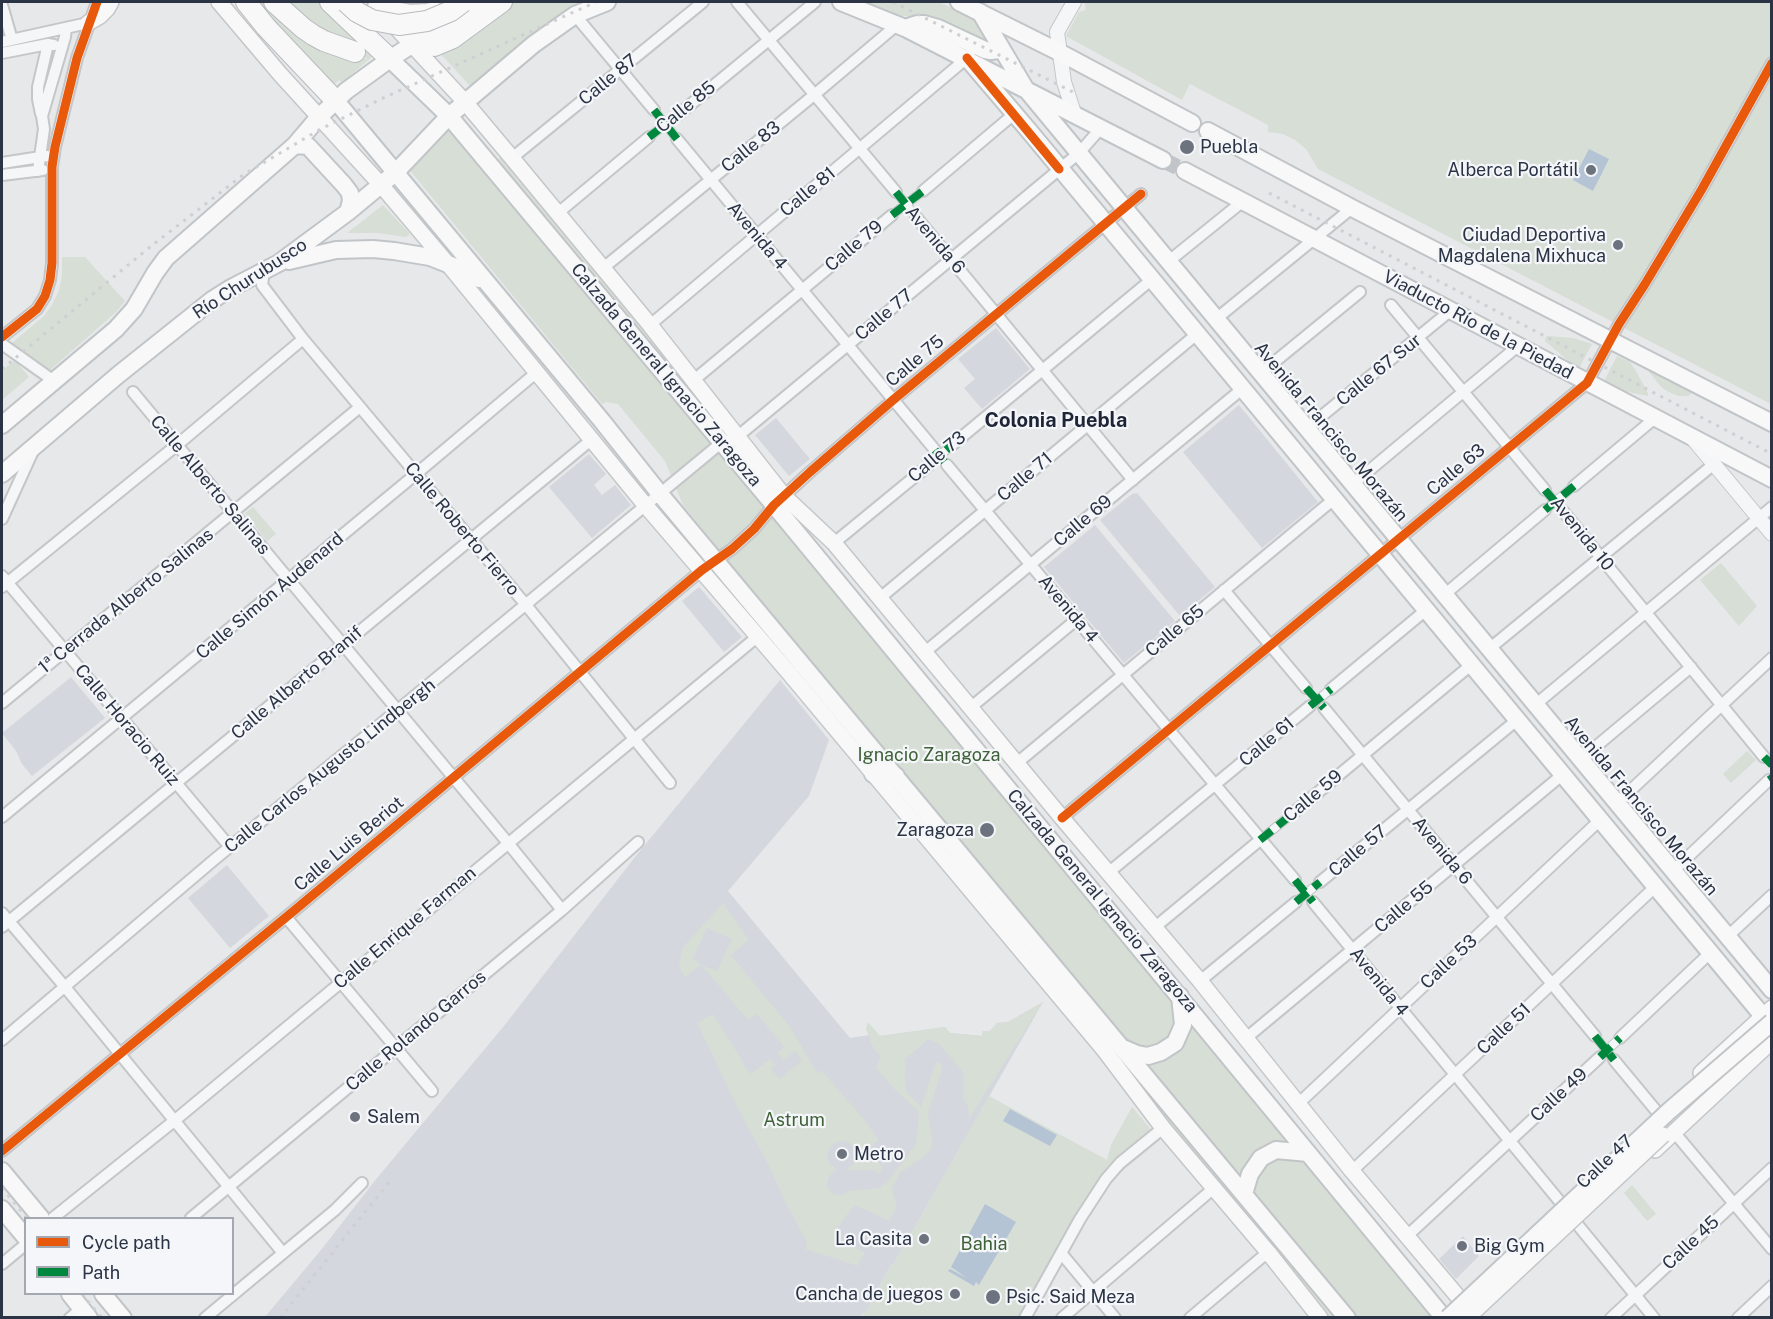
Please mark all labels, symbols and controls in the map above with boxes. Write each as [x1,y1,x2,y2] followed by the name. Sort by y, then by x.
[574,50,642,110] street label: Calle 87
[652,77,720,137] street label: Calle 85
[717,117,785,177] street label: Calle 83
[1200,136,1258,158] place label: Puebla
[1178,138,1196,156] marker: Puebla
[1447,159,1579,181] place label: Alberca Portátil
[776,163,840,221] street label: Calle 81
[1584,163,1598,177] marker: Alberca Portátil
[722,198,792,274] street label: Avenida 4
[900,202,970,278] street label: Avenida 6
[821,216,887,276] street label: Calle 79
[1438,224,1606,266] place label: Ciudad Deportiva Magdalena Mixhuca
[189,234,311,324] street label: Río Churubusco
[1611,238,1625,252] marker: Ciudad Deportiva Magdalena Mixhuca
[566,259,766,491] street label: Calzada General Ignacio Zaragoza
[1379,266,1577,384] street label: Viaducto Río de la Piedad
[851,285,917,345] street label: Calle 77
[1332,329,1426,411] street label: Calle 67 Sur
[882,330,948,392] street label: Calle 75
[1250,338,1412,526] street label: Avenida Francisco Morazán
[985,409,1127,433] district label: Colonia Puebla
[145,411,275,559] street label: Calle Alberto Salinas
[904,427,970,487] street label: Calle 73
[1422,439,1490,501] street label: Calle 63
[993,448,1057,506] street label: Calle 71
[400,458,524,600] street label: Calle Roberto Fierro
[1050,490,1116,552] street label: Calle 69
[1546,493,1618,575] street label: Avenida 10
[34,524,218,678] street label: 1ª Cerrada Alberto Salinas
[192,528,348,664] street label: Calle Simón Audenard
[1033,571,1103,647] street label: Avenida 4
[1141,600,1209,662] street label: Calle 65
[227,622,367,744] street label: Calle Alberto Branif
[70,660,184,790] street label: Calle Horacio Ruiz
[220,674,440,858] street label: Calle Carlos Augusto Lindbergh
[1560,712,1722,900] street label: Avenida Francisco Morazán
[1235,713,1299,771] street label: Calle 61
[858,744,1000,766] park label: Ignacio Zaragoza
[1279,765,1347,827] street label: Calle 59
[1002,785,1202,1017] street label: Calzada General Ignacio Zaragoza
[290,792,408,896] street label: Calle Luis Beriot
[1407,813,1477,889] street label: Avenida 6
[896,819,974,841] place label: Zaragoza
[1325,820,1391,882] street label: Calle 57
[978,821,996,839] marker: Zaragoza
[330,862,480,994] street label: Calle Enrique Farman
[1370,876,1438,938] street label: Calle 55
[1416,930,1482,994] street label: Calle 53
[1345,943,1413,1021] street label: Avenida 4
[342,966,490,1096] street label: Calle Rolando Garros
[1473,999,1535,1059] street label: Calle 51
[1526,1063,1592,1127] street label: Calle 49
[367,1106,420,1128] place label: Salem
[763,1109,825,1131] park label: Astrum
[348,1110,362,1124] marker: Salem
[1572,1131,1638,1193] street label: Calle 47
[854,1143,904,1165] place label: Metro
[835,1147,849,1161] marker: Metro
[1658,1211,1724,1275] street label: Calle 45
[24,1217,234,1295] legend
[835,1228,912,1250] place label: La Casita
[82,1232,171,1253] text: Cycle path
[917,1232,931,1246] marker: La Casita
[961,1233,1007,1255] park label: Bahia
[1474,1235,1544,1257] place label: Big Gym
[1455,1239,1469,1253] marker: Big Gym
[82,1262,120,1283] text: Path
[795,1283,943,1305] place label: Cancha de juegos
[1006,1286,1135,1308] place label: Psic. Said Meza
[948,1287,962,1301] marker: Cancha de juegos
[984,1288,1002,1306] marker: Psic. Said Meza

